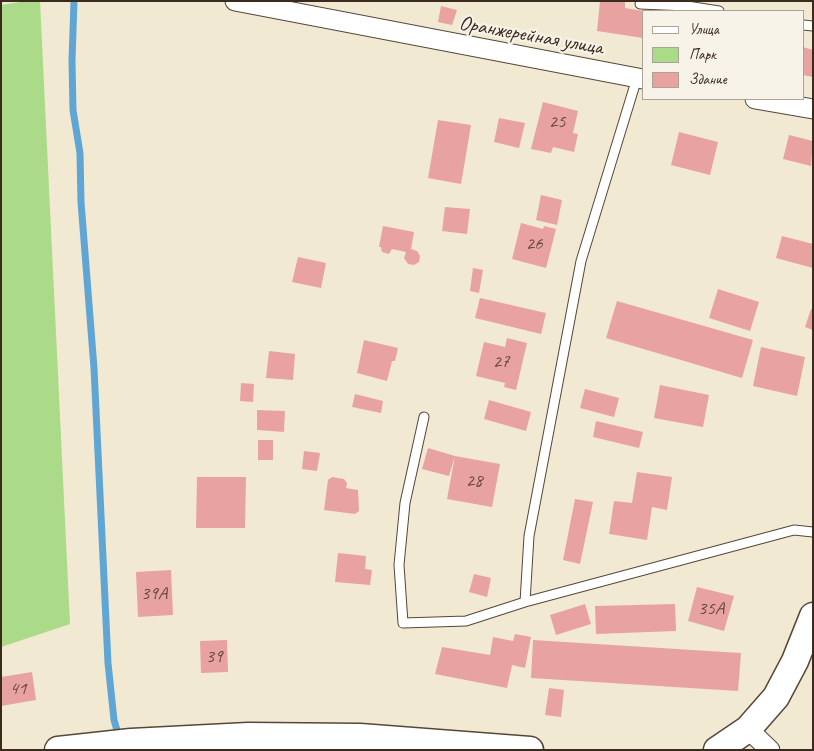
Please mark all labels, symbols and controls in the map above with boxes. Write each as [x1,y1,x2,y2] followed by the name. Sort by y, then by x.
[642,10,804,100] legend
[457,11,605,61] street label: Оранжерейная улица
[689,20,719,39] text: Улица
[689,45,716,64] text: Парк
[689,70,727,89] text: Здание
[548,111,566,133] house number: 25
[525,233,543,255] house number: 26
[492,351,510,373] house number: 27
[465,470,483,492] house number: 28
[141,583,167,605] house number: 39А
[698,598,724,620] house number: 35А
[205,646,223,668] house number: 39
[9,678,27,700] house number: 41

